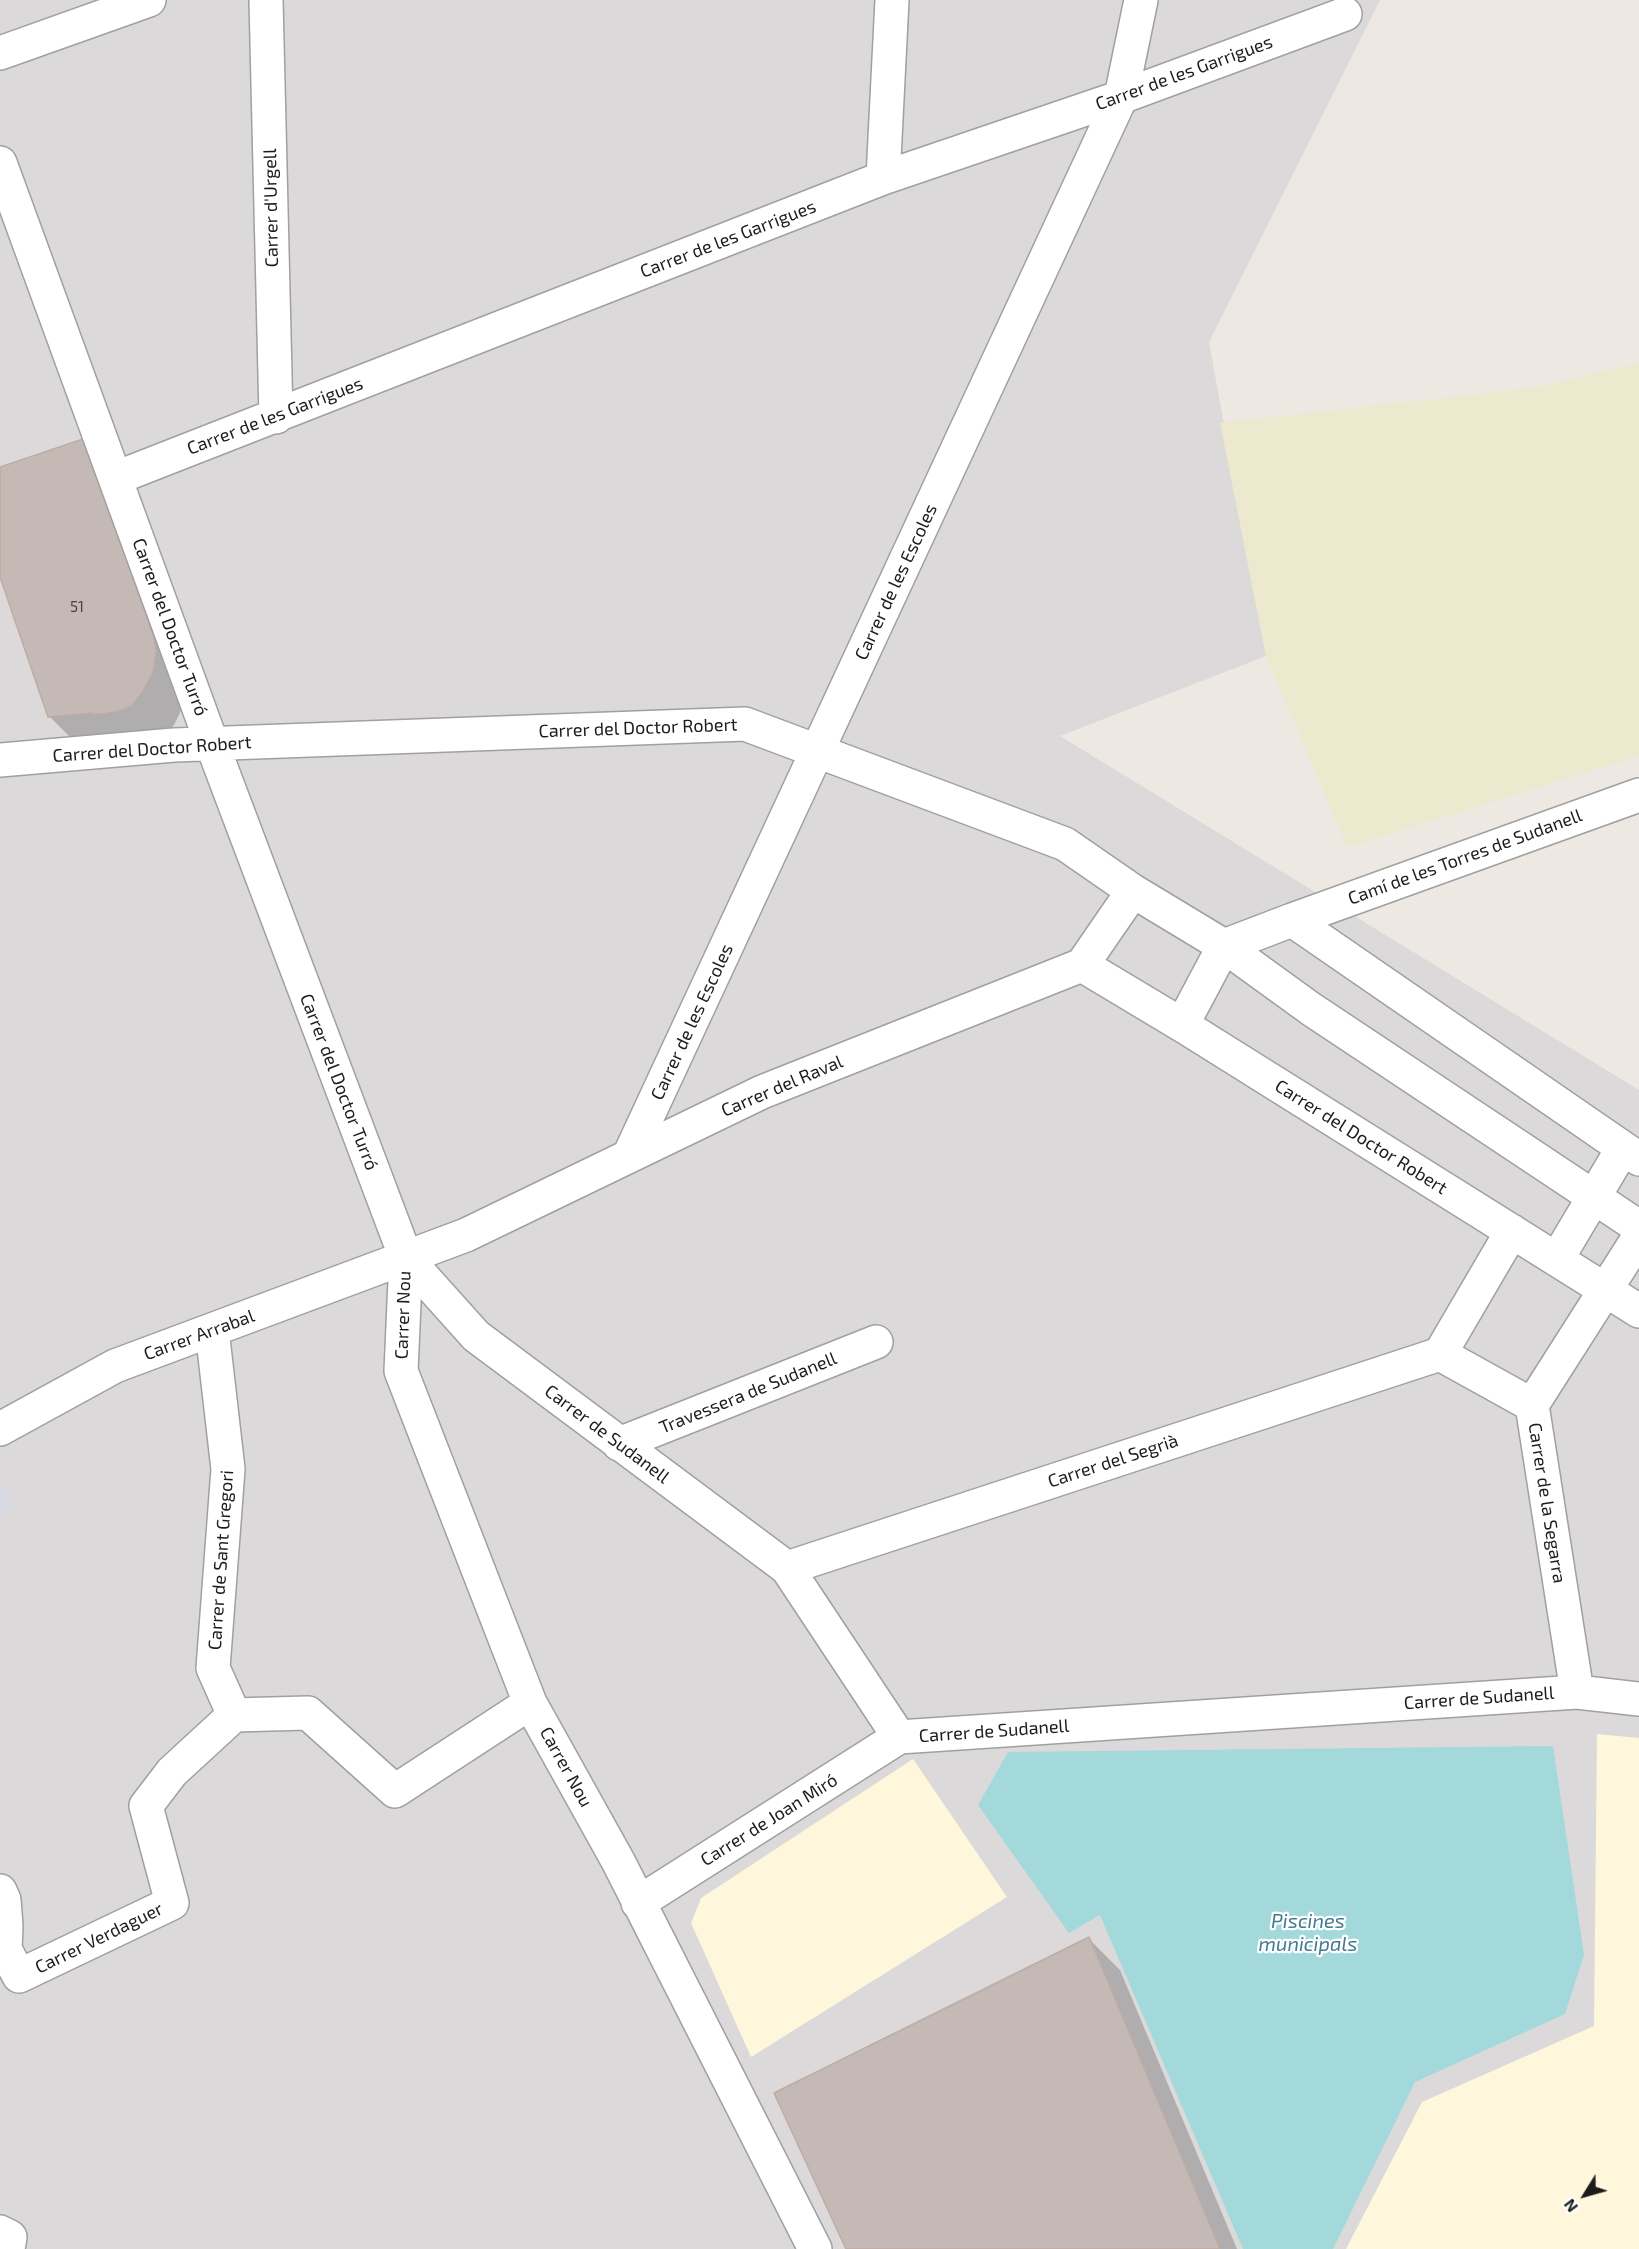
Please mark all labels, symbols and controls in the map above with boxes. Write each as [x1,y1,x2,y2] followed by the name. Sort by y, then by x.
[1093,31,1275,115] street label: Carrer de les Garrigues
[259,148,283,268] street label: Carrer d'Urgell
[637,195,819,283] street label: Carrer de les Garrigues
[184,372,366,460] street label: Carrer de les Garrigues
[850,501,942,663] street label: Carrer de les Escoles
[128,535,212,719] street label: Carrer del Doctor Turró
[70,598,84,616] house number: 51
[538,714,738,742] street label: Carrer del Doctor Robert
[52,731,252,767] street label: Carrer del Doctor Robert
[1345,805,1585,909] street label: Camí de les Torres de Sudanell
[646,941,738,1103] street label: Carrer de les Escoles
[295,991,383,1173] street label: Carrer del Doctor Turró
[718,1051,846,1121] street label: Carrer del Raval
[1271,1075,1451,1199] street label: Carrer del Doctor Robert
[391,1270,415,1360] street label: Carrer Nou
[141,1305,257,1365] street label: Carrer Arrabal
[656,1348,840,1438] street label: Travessera de Sudanell
[540,1380,674,1488] street label: Carrer de Sudanell
[1524,1421,1570,1585] street label: Carrer de la Segarra
[1045,1430,1181,1492] street label: Carrer del Segrià
[204,1469,238,1651] street label: Carrer de Sant Gregori
[1403,1682,1555,1714] street label: Carrer de Sudanell
[918,1715,1070,1747] street label: Carrer de Sudanell
[535,1723,597,1811] street label: Carrer Nou
[697,1769,841,1871] street label: Carrer de Joan Miró
[32,1898,166,1978] street label: Carrer Verdaguer
[1259,1909,1357,1956] water label: Piscines municipals
[1555,2165,1615,2225] north arrow
[1559,2196,1581,2216] text: N

